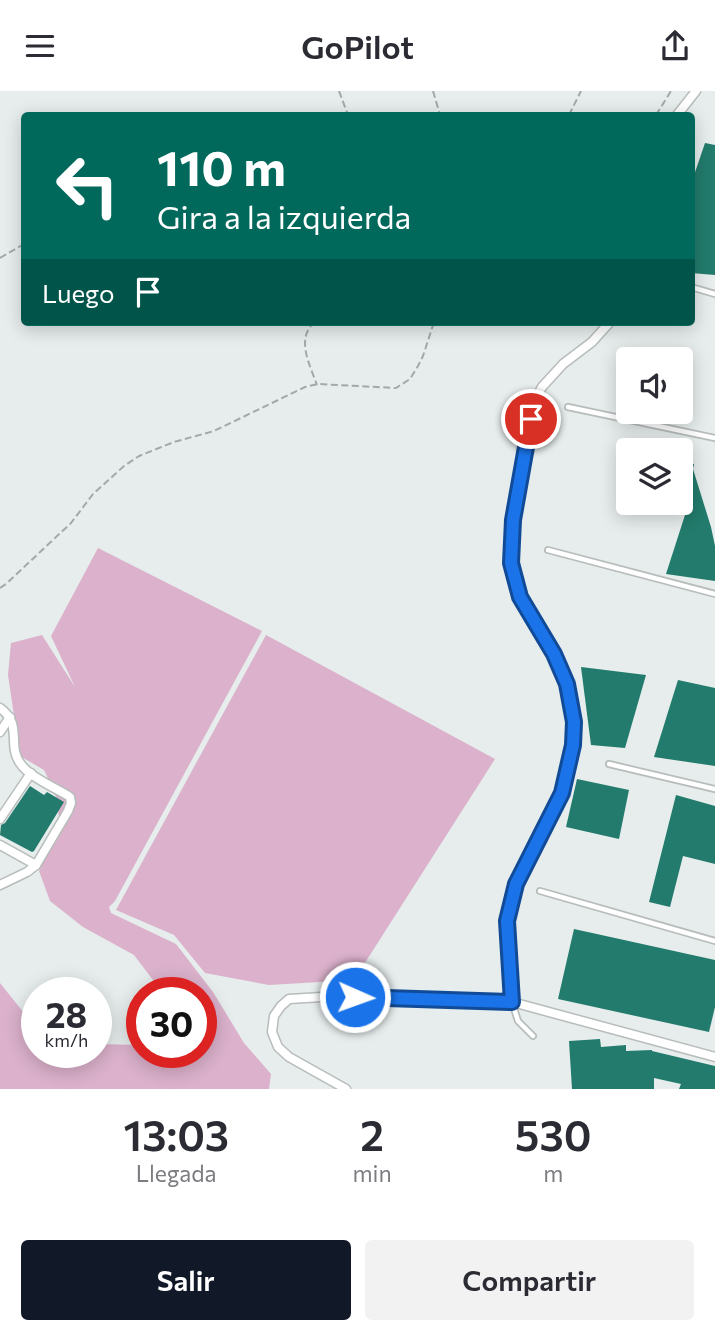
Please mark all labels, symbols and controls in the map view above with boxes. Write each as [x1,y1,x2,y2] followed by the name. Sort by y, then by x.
[301,26,414,66] text: GoPilot
[21,27,59,65] icon: menu
[656,27,694,65] icon: share
[157,136,286,196] text: 110 m
[42,140,133,231] icon: left
[157,196,411,236] text: Gira a la izquierda
[129,273,167,311] icon: arrive
[42,277,115,308] text: Luego
[616,347,693,515] map controls
[616,347,693,424] button: sound
[501,389,561,449] pin
[512,400,550,438] icon: arrive
[616,438,693,515] button: layers
[318,960,392,1034] position arrow
[126,977,217,1068] speed limit sign: 30
[46,992,87,1035] text: 28
[45,1029,88,1051] text: km/h
[123,1108,229,1160] text: 13:03
[360,1108,384,1160] text: 2
[515,1108,592,1160] text: 530
[136,1159,217,1187] text: Llegada
[352,1159,392,1187] text: min
[543,1159,563,1187] text: m
[21,1240,351,1320] button: Salir
[365,1240,694,1320] button: Compartir

